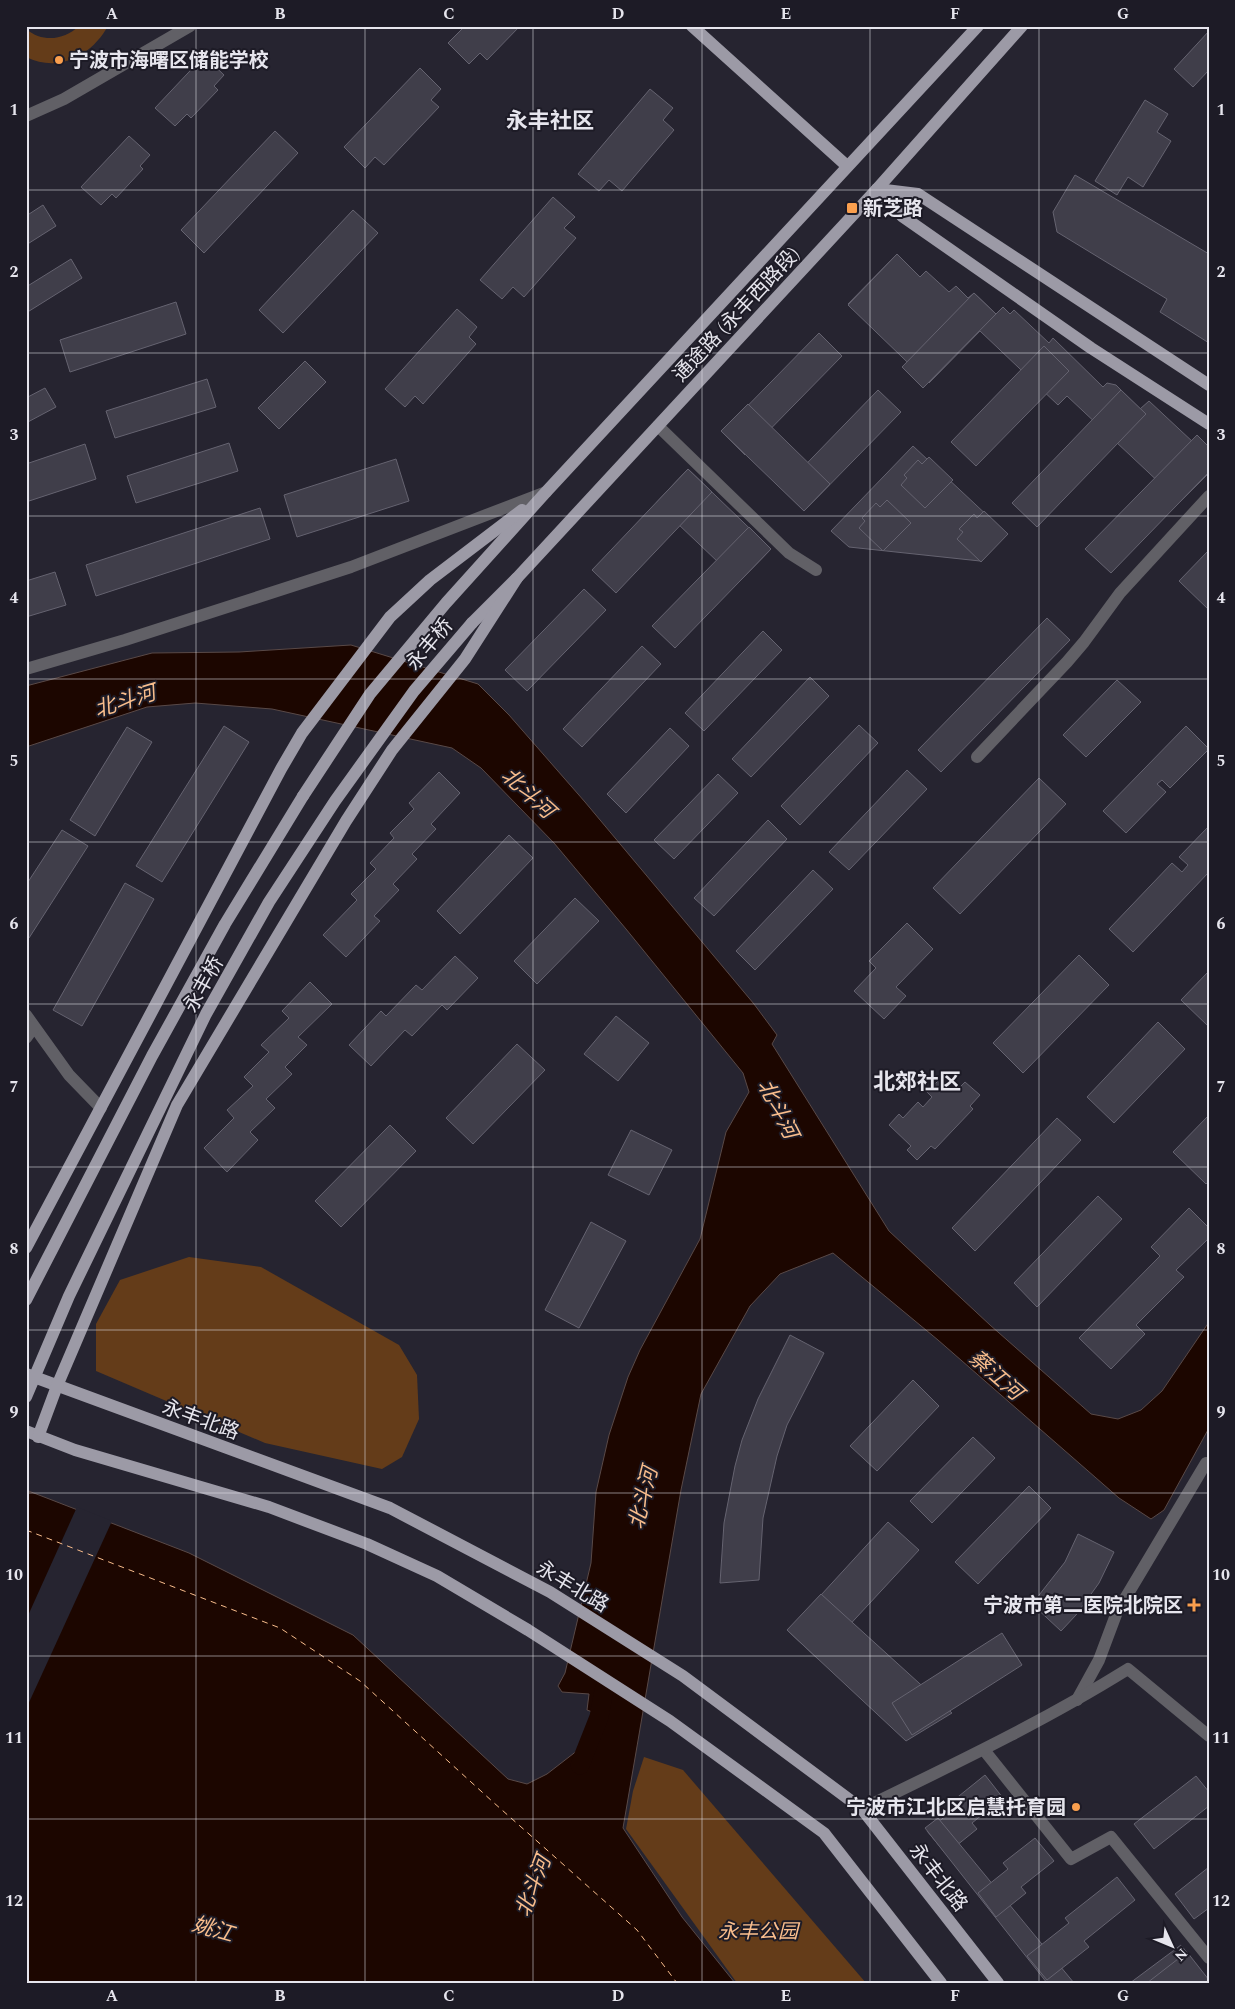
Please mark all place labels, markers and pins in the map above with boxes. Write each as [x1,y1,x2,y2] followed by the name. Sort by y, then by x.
[69,46,269,76] place label: 宁波市海曙区储能学校
[53,54,65,66] marker: 宁波市海曙区储能学校
[863,194,923,224] place label: 新芝路
[845,201,859,215] marker: 新芝路
[983,1591,1183,1621] place label: 宁波市第二医院北院区
[1187,1598,1201,1612] marker: 宁波市第二医院北院区
[846,1793,1066,1823] place label: 宁波市江北区启慧托育园
[1070,1801,1082,1813] marker: 宁波市江北区启慧托育园

